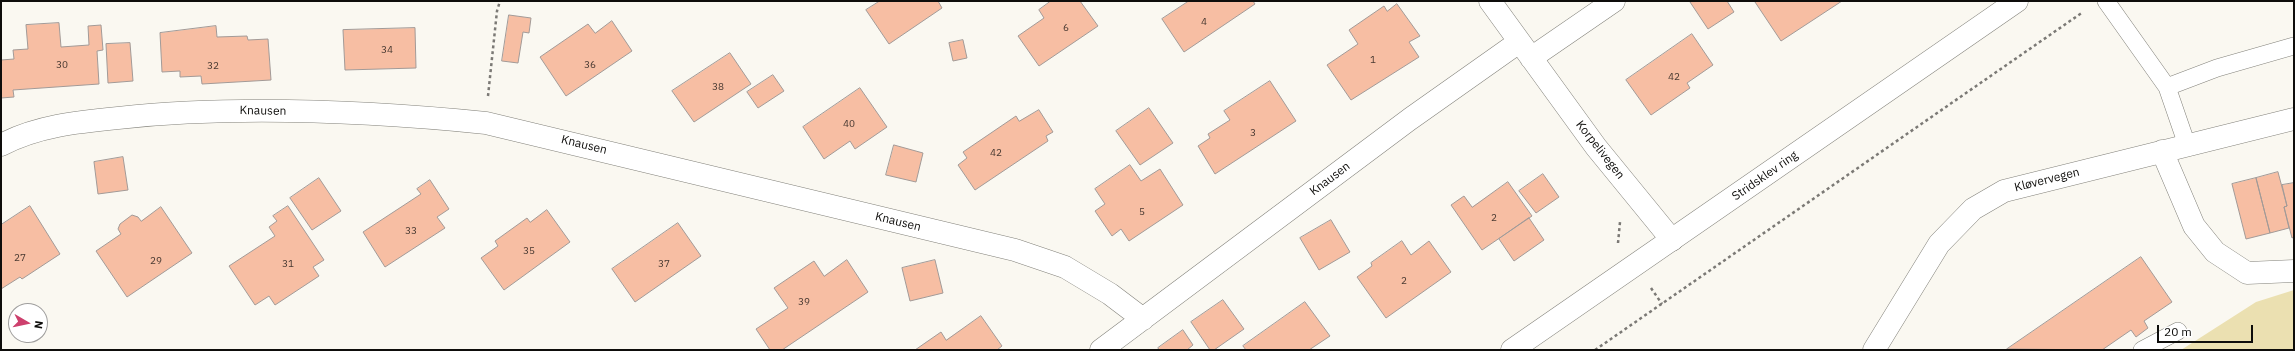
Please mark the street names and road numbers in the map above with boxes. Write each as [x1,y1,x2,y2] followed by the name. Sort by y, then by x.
[239,103,287,119] street label: Knausen
[1573,118,1627,182] street label: Korpelivegen
[560,132,608,158] street label: Knausen
[1729,148,1801,204] street label: Stridsklev ring
[1307,159,1353,199] street label: Knausen
[2013,165,2081,195] street label: Kløvervegen
[874,209,922,235] street label: Knausen

